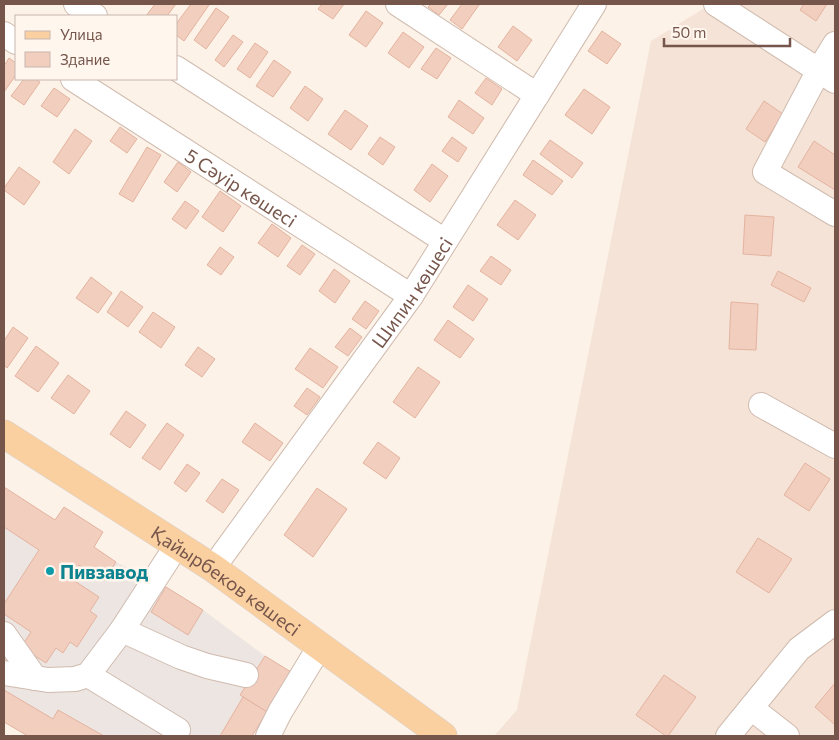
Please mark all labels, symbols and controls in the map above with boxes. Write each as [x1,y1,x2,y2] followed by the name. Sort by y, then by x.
[15,15,178,80] legend
[664,15,790,47] scale bar
[672,23,706,41] text: 50 m
[60,25,102,43] text: Улица
[60,50,110,68] text: Здание
[181,143,301,231] street label: 5 Сәуір көшесі
[366,233,457,352] street label: Шипин көшесі
[147,520,305,640] street label: Қайырбеков көшесі
[60,560,149,583] place label: Пивзавод
[44,565,56,577] marker: Пивзавод

